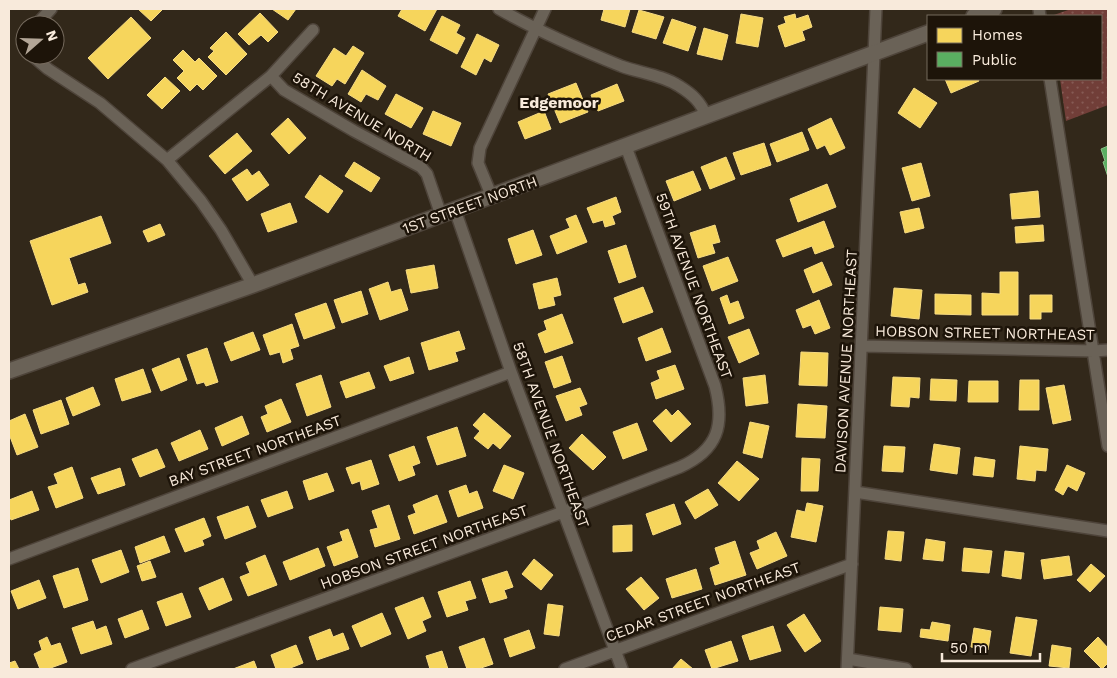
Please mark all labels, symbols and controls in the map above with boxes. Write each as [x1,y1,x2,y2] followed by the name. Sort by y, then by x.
[15,15,65,65] north arrow
[927,15,1102,80] legend
[972,26,1023,44] text: Homes
[43,28,62,43] text: N
[972,51,1017,69] text: Public
[289,68,435,166] street label: 58TH AVENUE NORTH
[519,93,599,112] district label: Edgemoor
[400,172,540,238] street label: 1ST STREET NORTH
[652,191,736,381] street label: 59TH AVENUE NORTHEAST
[831,249,861,473] street label: DAVISON AVENUE NORTHEAST
[875,322,1095,344] street label: HOBSON STREET NORTHEAST
[509,339,593,531] street label: 58TH AVENUE NORTHEAST
[166,411,344,491] street label: BAY STREET NORTHEAST
[318,501,530,593] street label: HOBSON STREET NORTHEAST
[603,558,803,646] street label: CEDAR STREET NORTHEAST
[942,630,1040,662] scale bar
[950,639,987,657] text: 50 m

